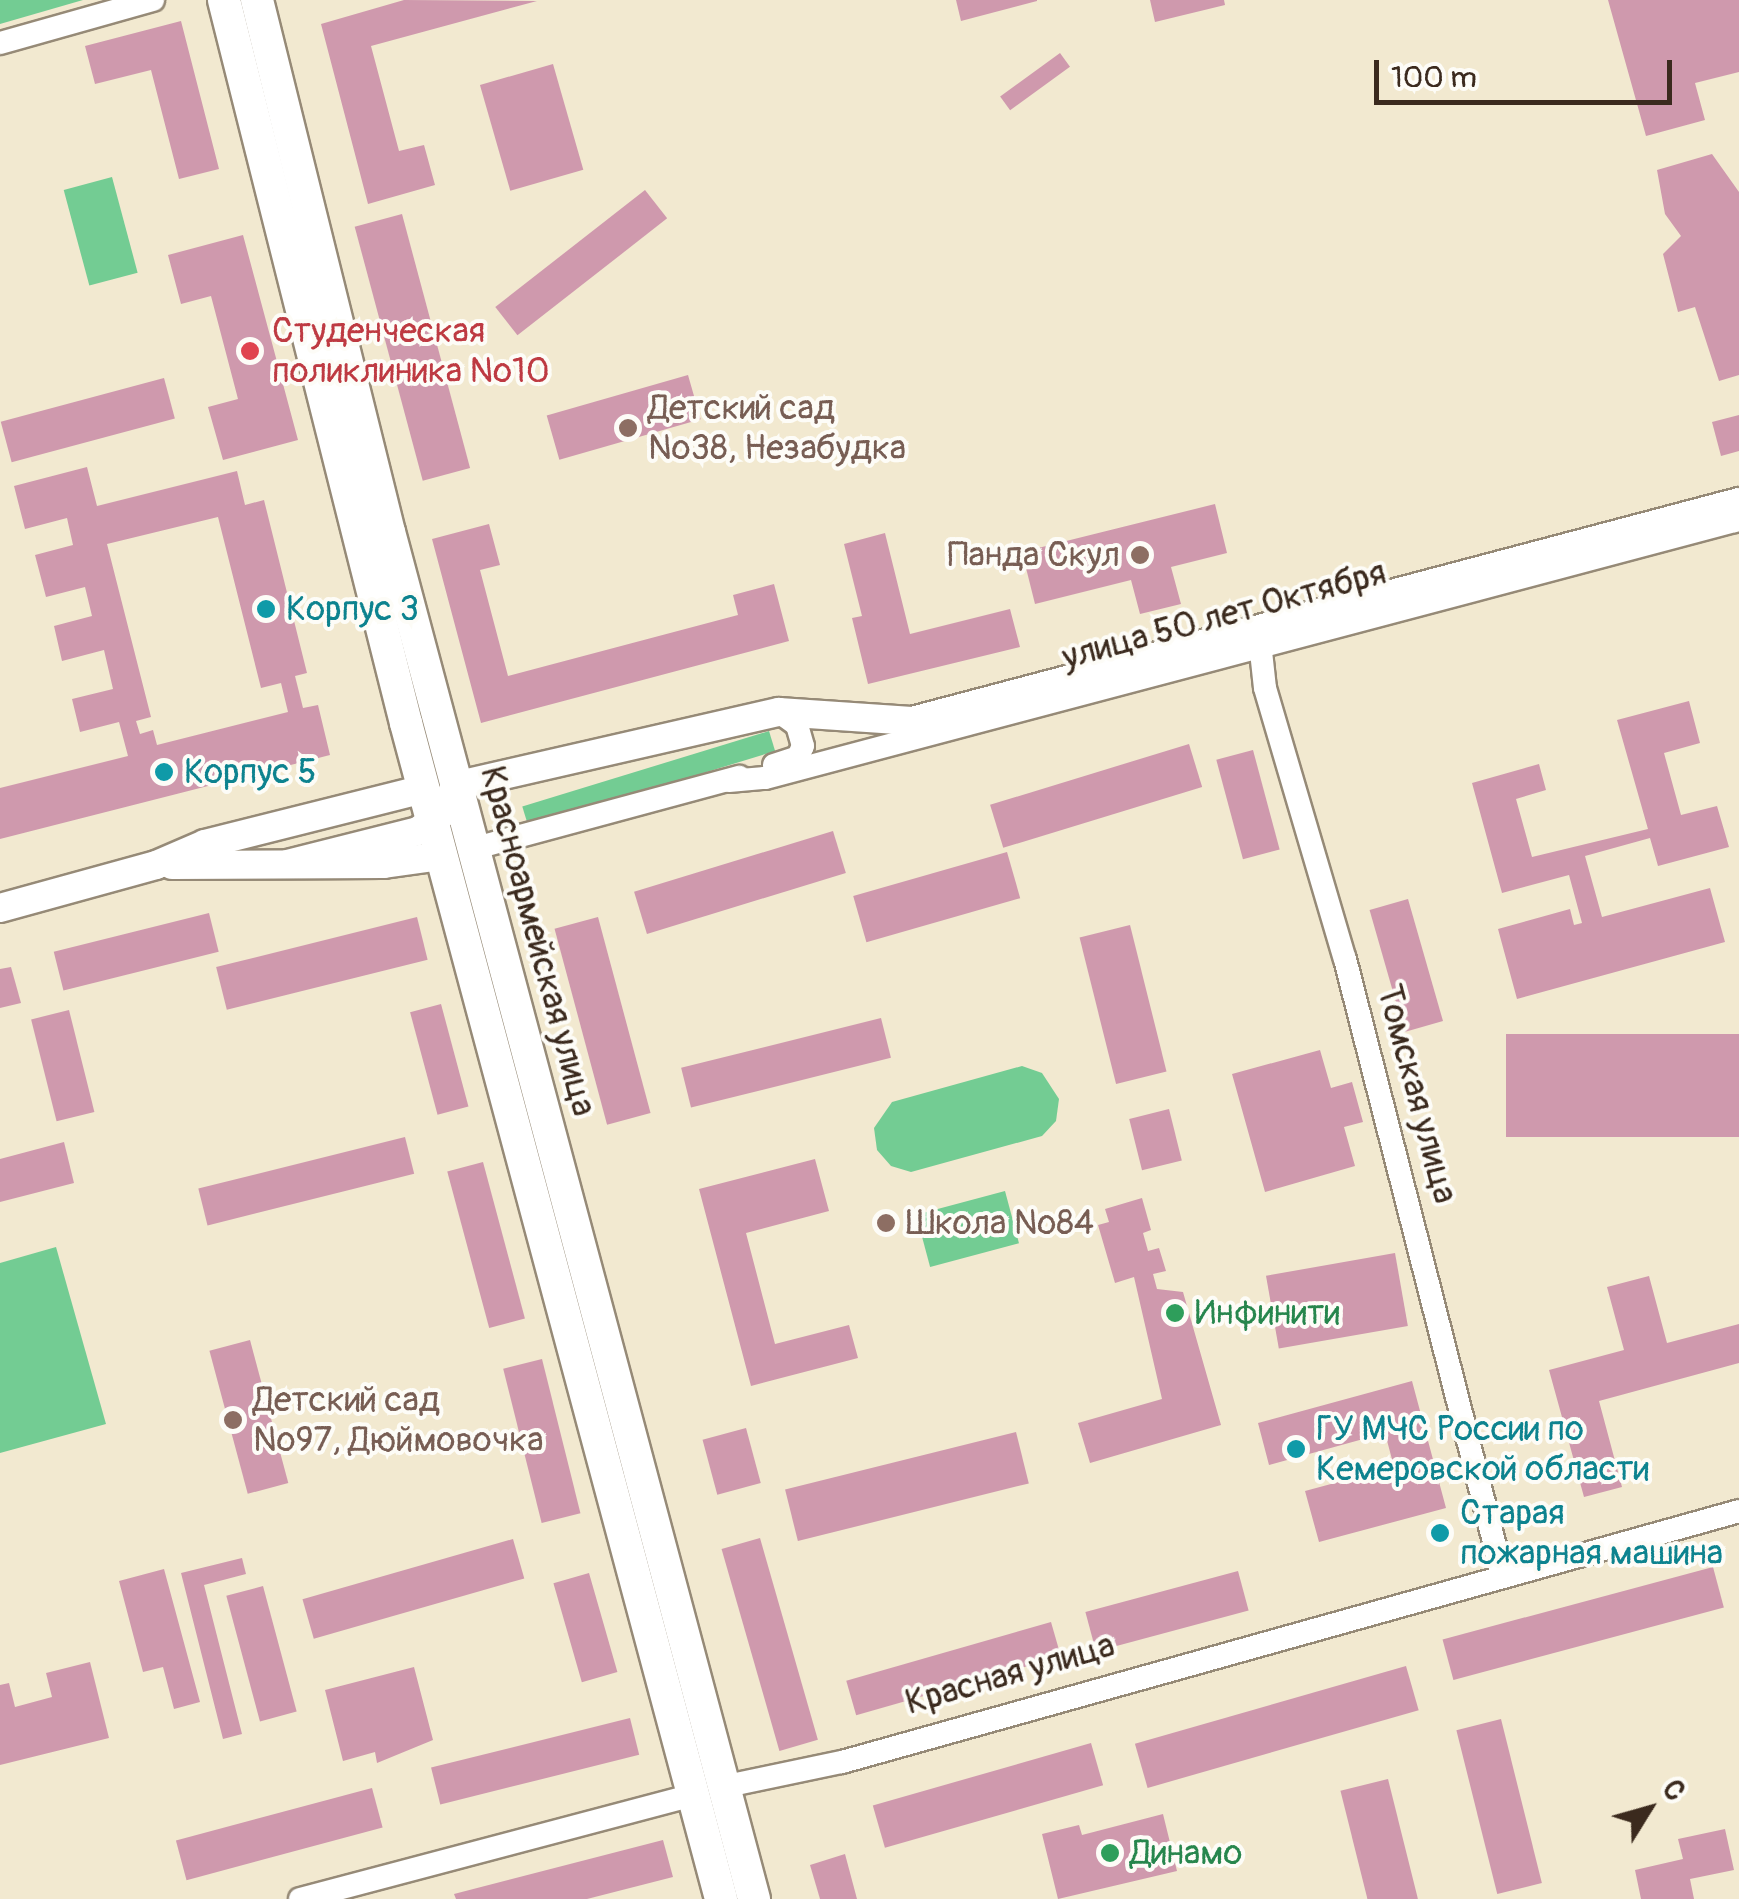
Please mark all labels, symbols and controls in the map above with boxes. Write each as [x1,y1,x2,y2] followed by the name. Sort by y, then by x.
[1379,40,1676,102] scale bar
[1391,59,1477,96] text: 100 m
[272,310,550,392] place label: Студенческая поликлиника №10
[237,338,263,364] marker: Студенческая поликлиника №10
[648,387,906,469] place label: Детский сад №38, Незабудка
[617,417,639,439] marker: Детский сад №38, Незабудка
[947,534,1120,576] place label: Панда Скул
[1129,544,1151,566] marker: Панда Скул
[1058,552,1390,678] street label: улица 50 лет Октября
[286,588,419,630] place label: Корпус 3
[255,598,277,620] marker: Корпус 3
[184,751,317,793] place label: Корпус 5
[153,761,175,783] marker: Корпус 5
[471,762,605,1120] street label: Красноармейская улица
[1368,980,1466,1208] street label: Томская улица
[906,1202,1094,1244] place label: Школа №84
[875,1212,897,1234] marker: Школа №84
[1195,1292,1340,1334] place label: Инфинити
[1164,1302,1186,1324] marker: Инфинити
[253,1379,543,1461] place label: Детский сад №97, Дюймовочка
[1316,1408,1649,1490] place label: ГУ МЧС России по Кемеровской области
[222,1409,244,1431] marker: Детский сад №97, Дюймовочка
[1285,1438,1307,1460] marker: ГУ МЧС России по Кемеровской области
[1460,1492,1723,1574] place label: Старая пожарная машина
[1429,1522,1451,1544] marker: Старая пожарная машина
[901,1624,1119,1724] street label: Красная улица
[1599,1759,1699,1859] north arrow
[1654,1773,1693,1808] text: С
[1130,1832,1242,1874] place label: Динамо
[1099,1842,1121,1864] marker: Динамо

